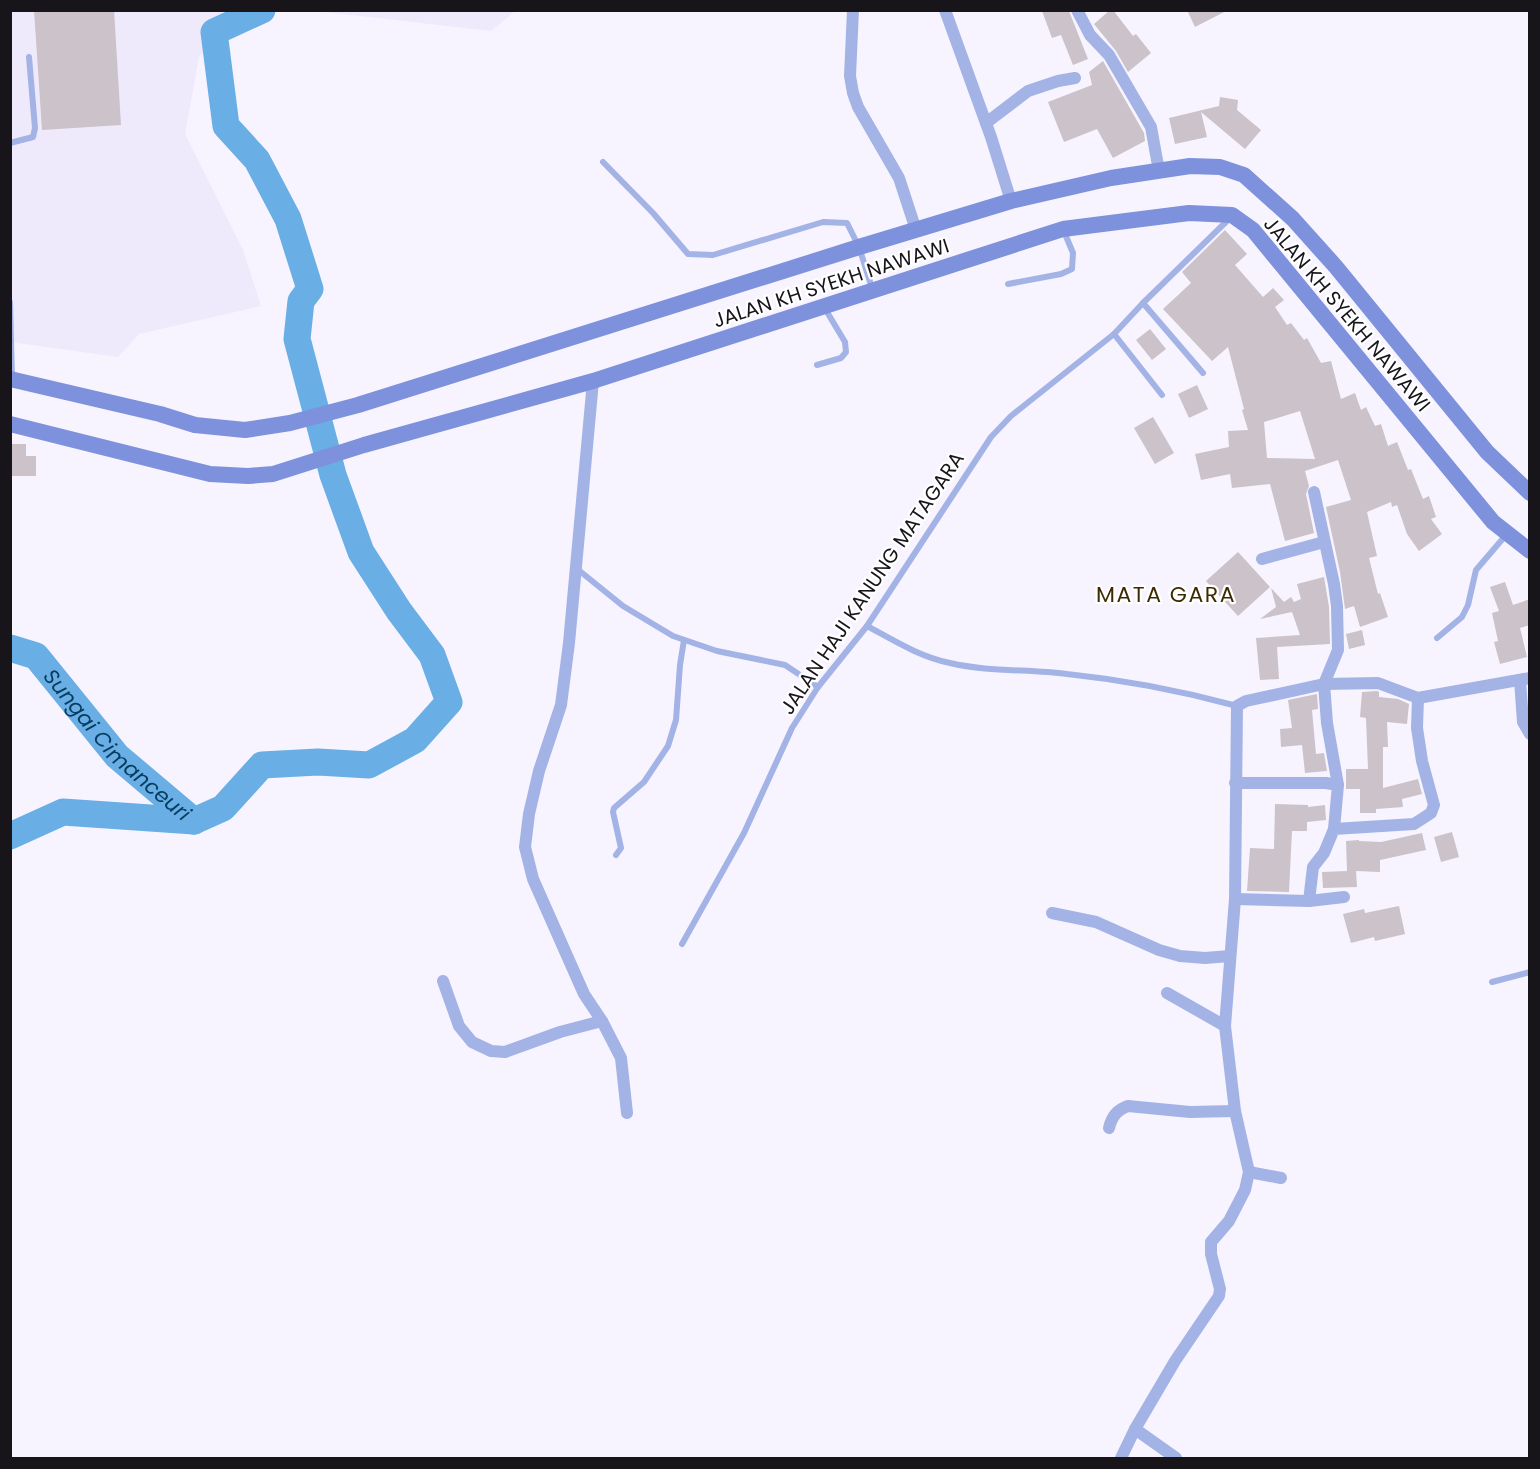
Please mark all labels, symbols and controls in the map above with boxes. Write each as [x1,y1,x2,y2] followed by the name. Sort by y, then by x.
[1257,211,1437,417] street label: JALAN KH SYEKH NAWAWI
[709,232,953,334] street label: JALAN KH SYEKH NAWAWI
[773,446,971,720] street label: JALAN HAJI KANUNG MATAGARA
[1096,579,1236,610] district label: MATA GARA
[37,662,198,828] water label: Sungai Cimanceuri

